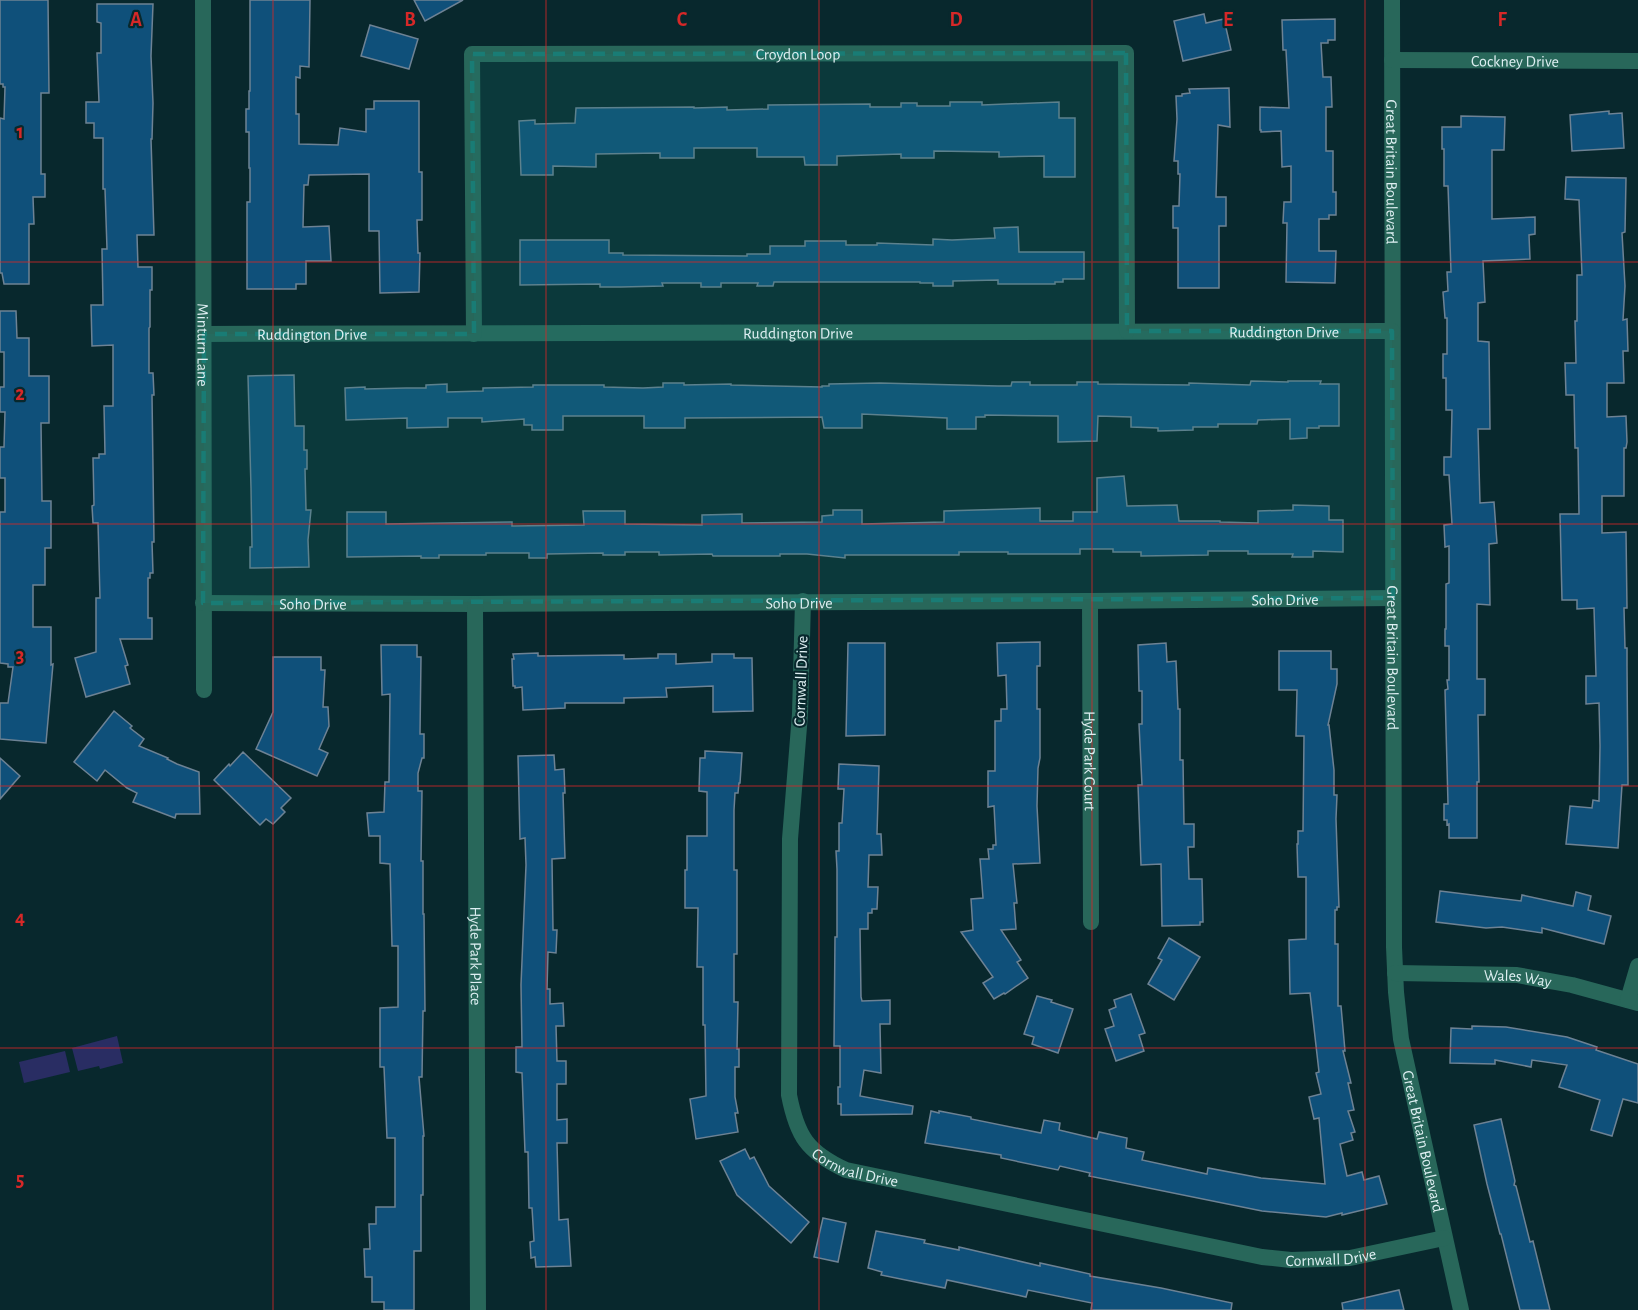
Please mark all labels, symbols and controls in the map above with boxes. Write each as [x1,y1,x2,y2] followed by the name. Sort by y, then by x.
[130,10,142,30] text: A
[404,10,416,30] text: B
[677,10,688,30] text: C
[949,10,963,30] text: D
[1223,10,1233,30] text: E
[1497,10,1507,30] text: F
[756,46,840,64] street label: Croydon Loop
[1471,53,1559,71] street label: Cockney Drive
[1383,100,1400,244] street label: Great Britain Boulevard
[16,122,24,142] text: 1
[194,303,211,387] street label: Minturn Lane
[1229,324,1339,340] street label: Ruddington Drive
[743,325,853,342] street label: Ruddington Drive
[257,327,367,343] street label: Ruddington Drive
[15,384,25,404] text: 2
[1384,586,1401,730] street label: Great Britain Boulevard
[1251,592,1319,608] street label: Soho Drive
[765,595,833,612] street label: Soho Drive
[279,596,347,613] street label: Soho Drive
[791,636,811,727] street label: Cornwall Drive
[16,646,24,666] text: 3
[1080,711,1098,811] street label: Hyde Park Court
[466,907,484,1005] street label: Hyde Park Place
[15,908,25,928] text: 4
[1484,967,1553,991] street label: Wales Way
[1399,1069,1446,1214] street label: Great Britain Boulevard
[809,1145,900,1190] street label: Cornwall Drive
[16,1170,24,1190] text: 5
[1285,1246,1378,1269] street label: Cornwall Drive

